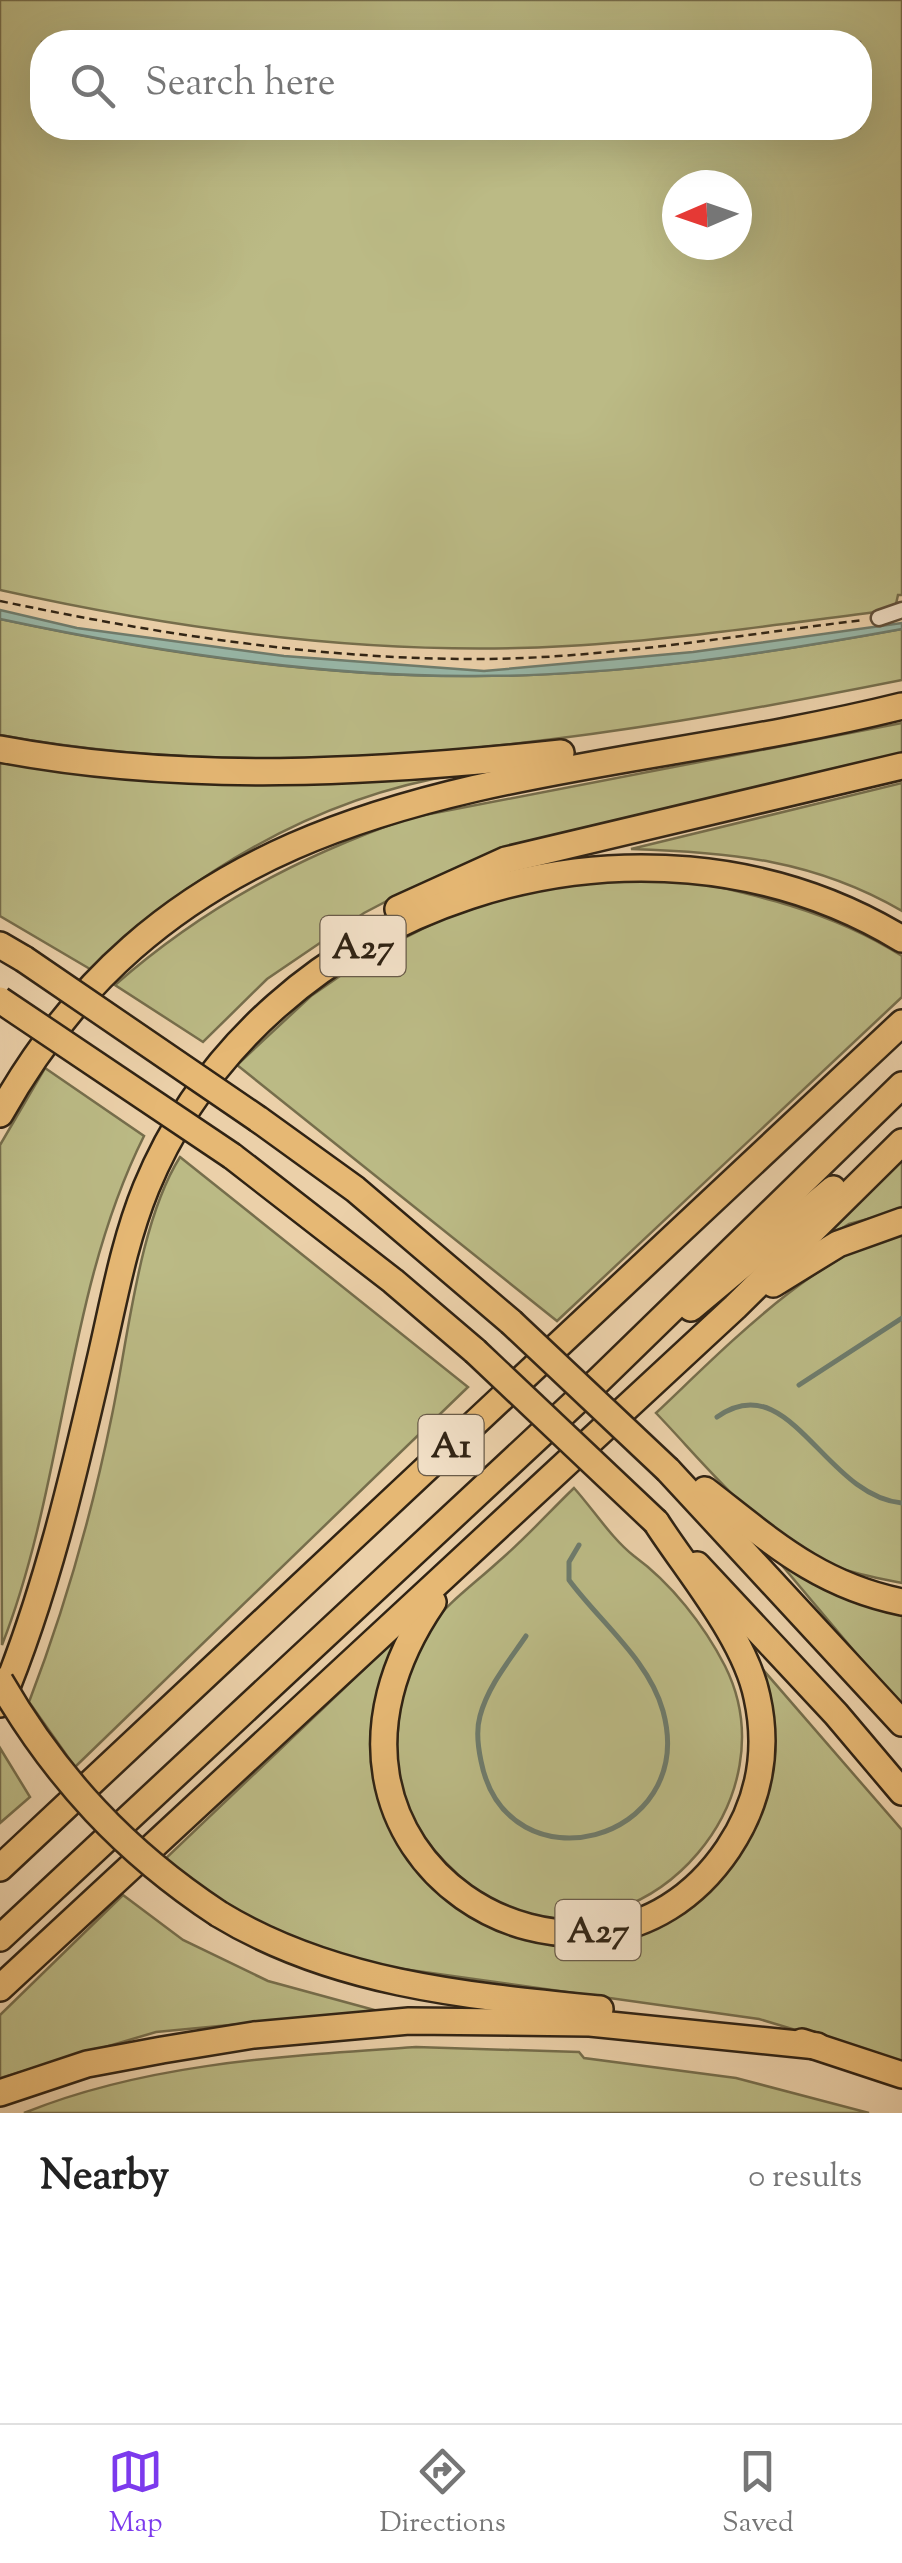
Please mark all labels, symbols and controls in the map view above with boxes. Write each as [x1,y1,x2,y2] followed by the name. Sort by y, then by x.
[30,30,872,140] search box
[65,58,120,113] icon: search
[145,58,336,112] text: Search here
[662,170,752,260] north arrow
[320,916,406,976] road number: A27
[418,1415,484,1475] road number: A1
[556,1900,640,1960] road number: A27
[40,2148,169,2208] text: Nearby
[748,2155,862,2201] text: 0 results
[108,2444,163,2544] tab: Map
[379,2444,506,2544] tab: Directions
[722,2444,794,2544] tab: Saved

